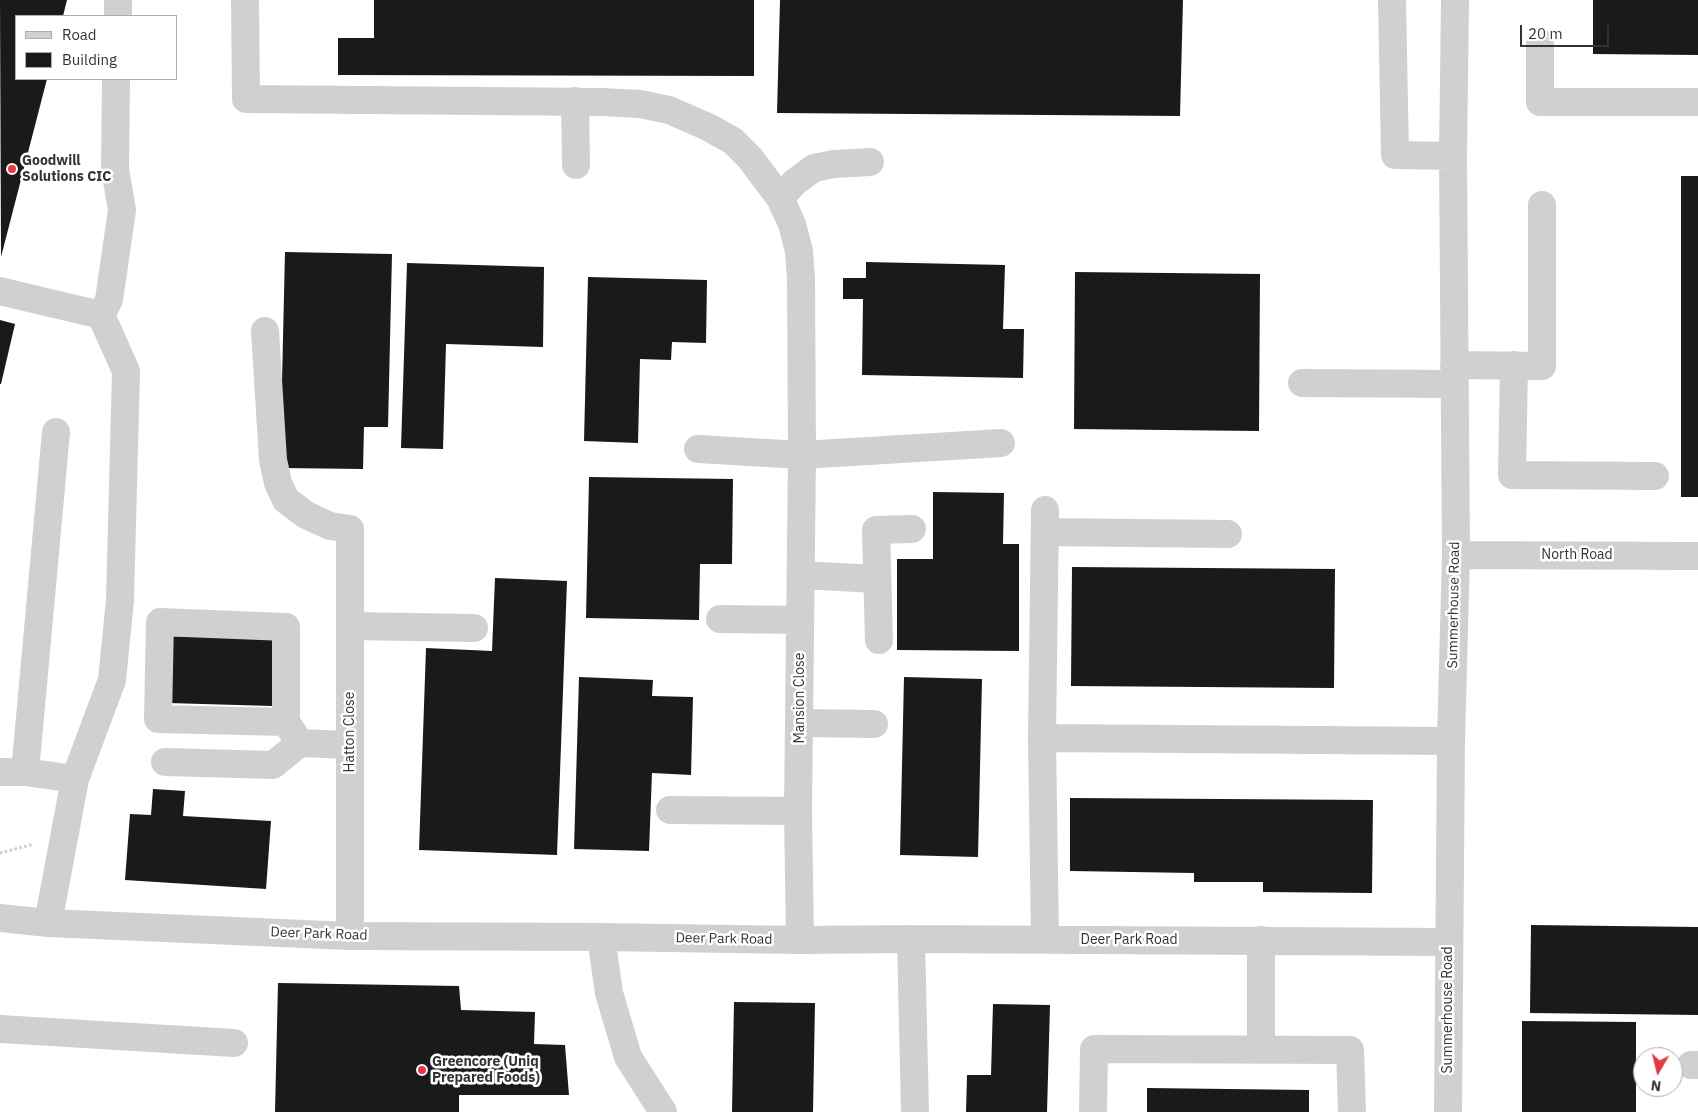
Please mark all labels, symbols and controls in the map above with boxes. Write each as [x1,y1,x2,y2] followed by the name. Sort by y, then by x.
[15,15,178,80] legend
[1523,15,1612,47] scale bar
[1528,24,1563,43] text: 20 m
[62,25,97,44] text: Road
[62,50,117,69] text: Building
[22,153,111,186] place label: Goodwill Solutions CIC
[6,163,18,175] marker: Goodwill Solutions CIC
[1444,541,1464,669] street label: Summerhouse Road
[1541,547,1613,563] street label: North Road
[792,652,808,744] street label: Mansion Close
[342,692,358,772] street label: Hatton Close
[270,924,368,944] street label: Deer Park Road
[675,930,773,948] street label: Deer Park Road
[1080,932,1178,948] street label: Deer Park Road
[1440,946,1456,1074] street label: Summerhouse Road
[1633,1047,1683,1097] north arrow
[432,1054,540,1086] place label: Greencore (Uniq Prepared Foods)
[416,1064,428,1076] marker: Greencore (Uniq Prepared Foods)
[1650,1076,1662,1095] text: N

